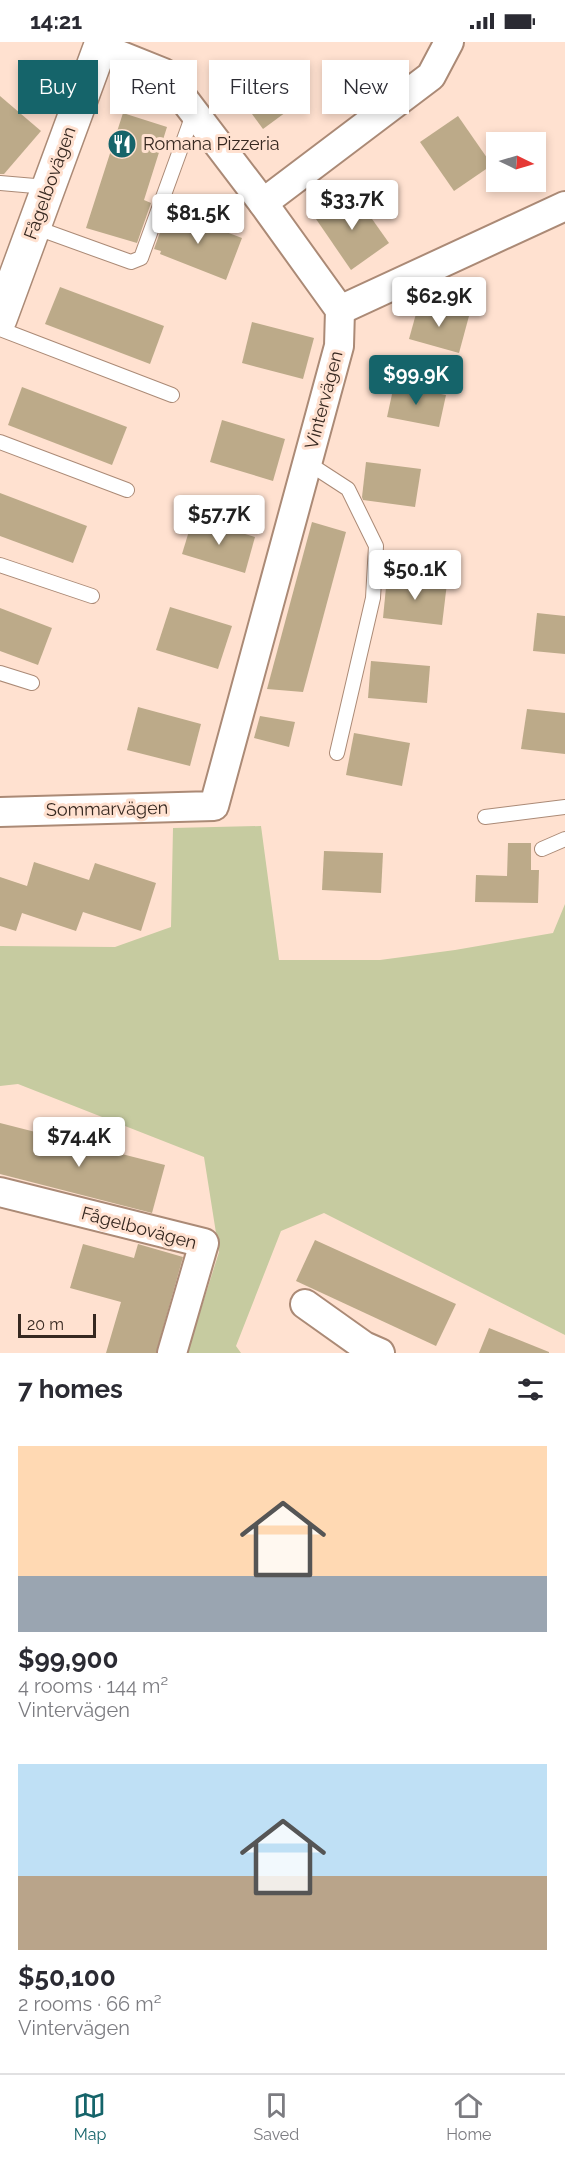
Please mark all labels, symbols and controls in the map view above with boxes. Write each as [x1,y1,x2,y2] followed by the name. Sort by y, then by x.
[30,8,82,34] text: 14:21
[18,60,98,114] chip: Buy
[110,60,197,114] chip: Rent
[209,60,310,114] chip: Filters
[322,60,409,114] chip: New
[19,123,80,242] street label: Fågelbovägen
[106,128,138,160] restaurant icon: Romana Pizzeria
[486,132,546,192] north arrow
[486,132,546,192] map controls
[143,133,280,154] place label: Romana Pizzeria
[303,180,401,231] pin: $33.7K
[320,187,384,211] text: $33.7K
[149,194,247,245] pin: $81.5K
[166,201,230,225] text: $81.5K
[390,277,488,328] pin: $62.9K
[406,284,472,308] text: $62.9K
[300,349,347,451] street label: Vintervägen
[367,355,465,406] pin: $99.9K
[383,362,449,386] text: $99.9K
[170,495,268,546] pin: $57.7K
[188,502,250,526] text: $57.7K
[366,550,464,601] pin: $50.1K
[383,557,447,581] text: $50.1K
[46,797,168,820] street label: Sommarvägen
[30,1117,128,1168] pin: $74.4K
[47,1124,111,1148] text: $74.4K
[79,1202,199,1253] street label: Fågelbovägen
[18,1311,96,1338] scale bar
[27,1315,64,1334] text: 20 m
[514,1373,547,1406] icon: filters
[18,1374,123,1404] text: 7 homes
[229,1485,337,1593] icon: home
[18,1644,118,1674] text: $99,900
[18,1674,168,1698] text: 4 rooms · 144 m²
[18,1698,130,1722] text: Vintervägen
[229,1803,337,1911] icon: home
[18,1962,116,1992] text: $50,100
[18,1992,161,2016] text: 2 rooms · 66 m²
[18,2016,130,2040] text: Vintervägen
[73,2089,106,2144] tab: Map
[253,2089,299,2144] tab: Saved
[446,2089,491,2144] tab: Home

